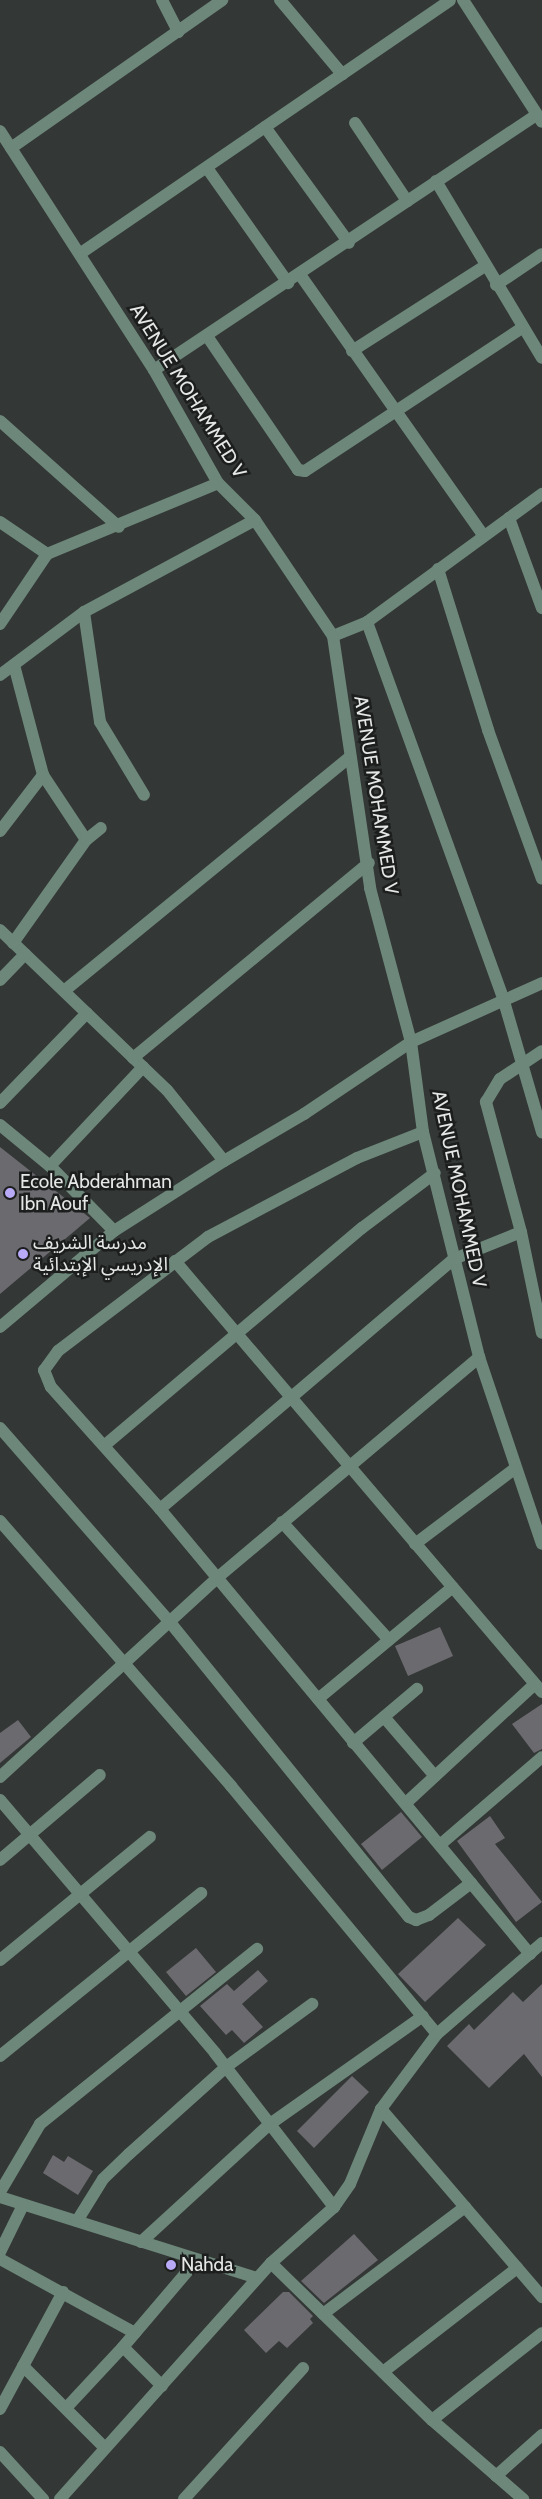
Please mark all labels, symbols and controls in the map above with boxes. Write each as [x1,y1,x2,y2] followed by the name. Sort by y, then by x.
[125,300,251,482] street label: AVENUE MOHAMMED V
[349,694,403,896] street label: AVENUE MOHAMMED V
[427,1088,491,1290] street label: AVENUE MOHAMMED V
[20,1171,172,1215] place label: Ecole Abderahman Ibn Aouf
[4,1187,16,1199] marker: Ecole Abderahman Ibn Aouf
[33,1232,168,1276] place label: مدرسة الشريف الإدريسي الإبتدائية
[17,1248,29,1260] marker: مدرسة الشريف الإدريسي الإبتدائية
[181,2254,233,2276] place label: Nahda
[165,2259,177,2271] marker: Nahda

